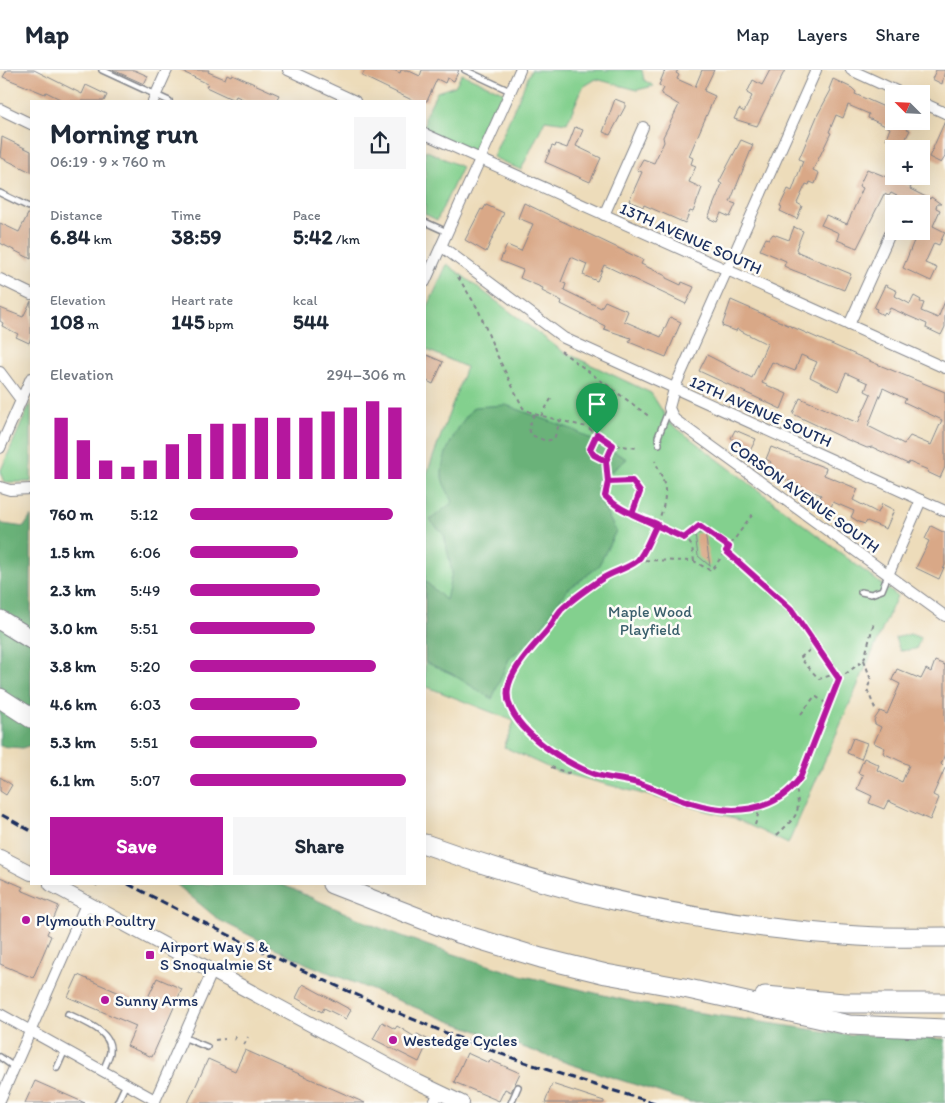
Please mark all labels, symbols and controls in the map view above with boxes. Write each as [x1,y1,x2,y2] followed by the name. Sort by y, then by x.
[25,20,69,49] text: Map
[736,24,769,46] text: Map
[797,24,847,46] text: Layers
[875,24,920,46] text: Share
[885,85,930,130] north arrow
[885,85,930,240] map controls
[50,116,198,150] text: Morning run
[354,117,406,169] button: share
[885,140,930,185] button: +
[50,152,166,171] text: 06:19 · 9 × 760 m
[885,195,930,240] button: −
[617,199,765,278] street label: 13TH AVENUE SOUTH
[50,207,102,224] text: Distance
[171,207,201,224] text: Time
[293,207,321,224] text: Pace
[50,224,90,249] text: 6.84
[171,224,221,249] text: 38:59
[293,224,333,249] text: 5:42
[90,231,112,248] text: km
[333,231,360,248] text: /km
[50,292,106,309] text: Elevation
[171,292,233,309] text: Heart rate
[293,292,318,309] text: kcal
[50,309,84,334] text: 108
[171,309,205,334] text: 145
[293,309,329,334] text: 544
[84,316,99,333] text: m
[205,316,234,333] text: bpm
[50,365,114,384] text: Elevation
[327,365,406,384] text: 294–306 m
[687,372,835,451] street label: 12TH AVENUE SOUTH
[576,383,618,434] pin
[583,390,611,418] icon: arrive
[726,436,883,557] street label: CORSON AVENUE SOUTH
[50,505,93,524] text: 760 m
[130,505,158,524] text: 5:12
[50,543,95,562] text: 1.5 km
[130,543,161,562] text: 6:06
[50,581,96,600] text: 2.3 km
[130,581,160,600] text: 5:49
[608,602,692,639] park label: Maple Wood Playfield
[50,619,97,638] text: 3.0 km
[130,619,158,638] text: 5:51
[50,657,96,676] text: 3.8 km
[130,657,161,676] text: 5:20
[50,695,97,714] text: 4.6 km
[130,695,161,714] text: 6:03
[50,733,96,752] text: 5.3 km
[130,733,158,752] text: 5:51
[50,771,95,790] text: 6.1 km
[130,771,160,790] text: 5:07
[50,817,223,875] button: Save
[233,817,406,875] button: Share
[36,911,156,930] place label: Plymouth Poultry
[20,914,32,926] marker: Plymouth Poultry
[160,937,272,974] place label: Airport Way S & S Snoqualmie St
[144,949,156,961] marker: Airport Way S & S Snoqualmie St
[115,991,198,1010] place label: Sunny Arms
[99,994,111,1006] marker: Sunny Arms
[403,1031,517,1050] place label: Westedge Cycles
[387,1034,399,1046] marker: Westedge Cycles

